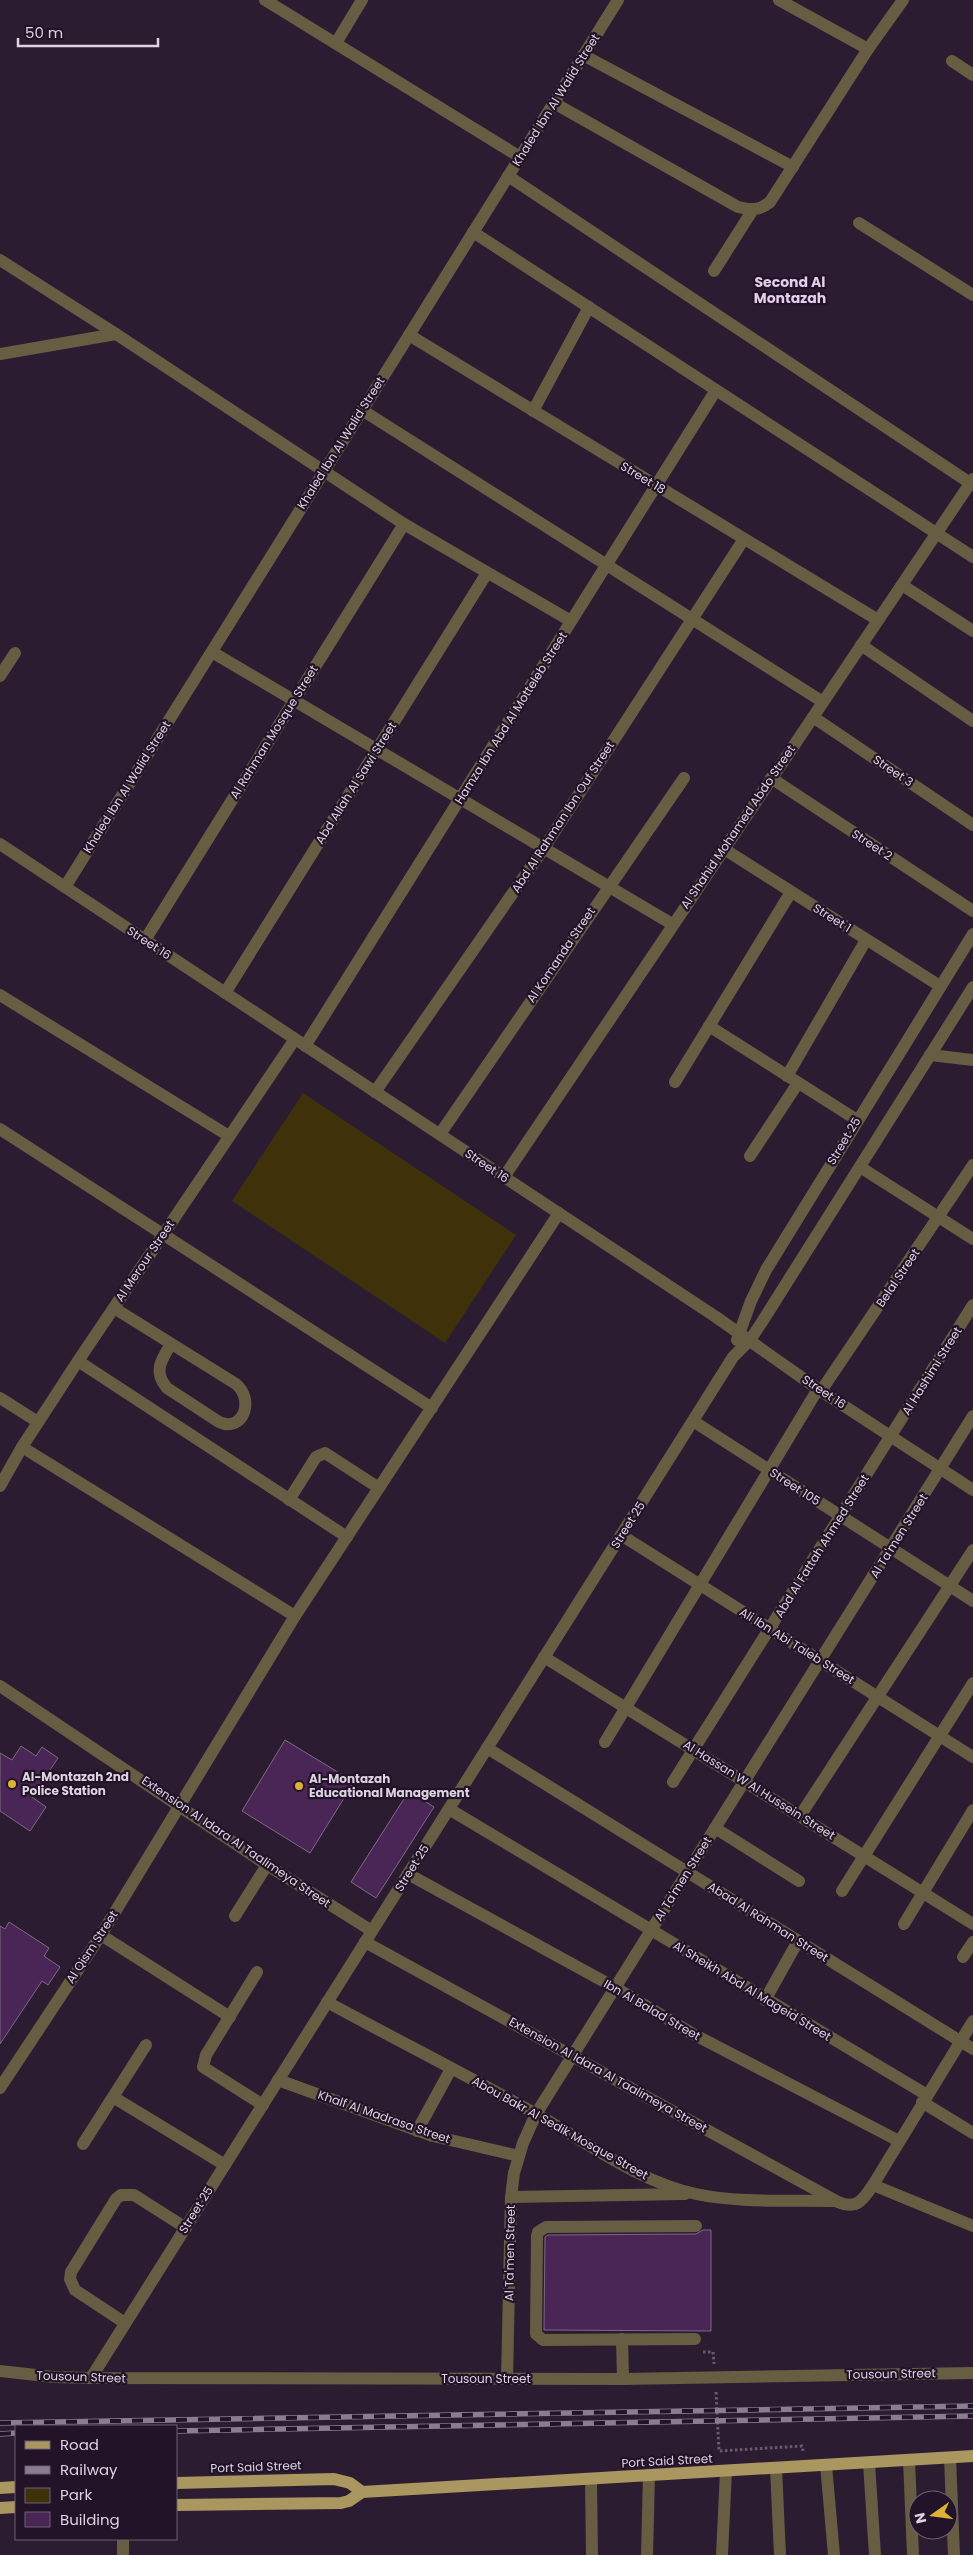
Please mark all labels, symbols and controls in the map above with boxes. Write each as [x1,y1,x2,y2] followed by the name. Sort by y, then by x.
[18,15,158,47] scale bar
[25,22,63,43] text: 50 m
[508,30,603,169] street label: Khaled Ibn Al Walid Street
[754,272,826,308] district label: Second Al Montazah
[293,373,388,512] street label: Khaled Ibn Al Walid Street
[618,457,669,498] street label: Street 18
[450,628,571,807] street label: Hamza Ibn Abd Al Motteleb Street
[225,662,322,802] street label: Al Rahman Mosque Street
[79,717,174,856] street label: Khaled Ibn Al Walid Street
[311,718,400,847] street label: Abd Allah Al Sawi Street
[507,738,618,896] street label: Abd Al Rahman Ibn Ouf Street
[676,741,799,912] street label: Al Shahid Mohamed Abdo Street
[870,751,917,790] street label: Street 3
[849,825,896,864] street label: Street 2
[810,899,855,936] street label: Street 1
[522,904,599,1006] street label: Al Komanda Street
[124,922,175,963] street label: Street 16
[823,1114,864,1168] street label: Street 25
[462,1145,513,1187] street label: Street 16
[111,1217,178,1305] street label: Al Merour Street
[872,1245,923,1310] street label: Belal Street
[898,1323,966,1418] street label: Al Hashimi Street
[799,1371,850,1413] street label: Street 16
[767,1464,824,1509] street label: Street 105
[770,1471,873,1620] street label: Abd Al Fattah Ahmed Street
[866,1490,931,1581] street label: Al Ta'men Street
[606,1498,649,1552] street label: Street 25
[736,1603,858,1688] street label: Ali Ibn Abi Taleb Street
[680,1736,839,1843] street label: Al Hassan W Al Hussein Street
[22,1768,129,1799] place label: Al-Montazah 2nd Police Station
[309,1770,470,1801] place label: Al-Montazah Educational Management
[139,1772,334,1911] street label: Extension Al Idara Al Taalimeya Street
[6,1778,18,1790] marker: Al-Montazah 2nd Police Station
[293,1780,305,1792] marker: Al-Montazah Educational Management
[650,1833,715,1924] street label: Al Ta'men Street
[390,1841,433,1895] street label: Street 25
[705,1877,832,1966] street label: Abad Al Rahman Street
[62,1907,121,1986] street label: Al Qism Street
[670,1937,834,2045] street label: Al Sheikh Abd Al Mageid Street
[601,1975,704,2044] street label: Ibn Al Balad Street
[506,2013,710,2136] street label: Extension Al Idara Al Taalimeya Street
[469,2072,651,2183] street label: Abou Bakr Al Sedik Mosque Street
[316,2086,453,2147] street label: Khalf Al Madrasa Street
[174,2183,217,2237] street label: Street 25
[500,2205,519,2301] street label: Al Ta'men Street
[846,2364,936,2383] street label: Tousoun Street
[36,2366,126,2387] street label: Tousoun Street
[441,2370,531,2387] street label: Tousoun Street
[15,2425,178,2540] legend
[60,2434,99,2455] text: Road
[621,2450,713,2471] street label: Port Said Street
[210,2456,302,2477] street label: Port Said Street
[60,2459,118,2480] text: Railway
[60,2484,92,2505] text: Park
[908,2490,958,2540] north arrow
[60,2509,120,2530] text: Building
[909,2511,931,2526] text: N

